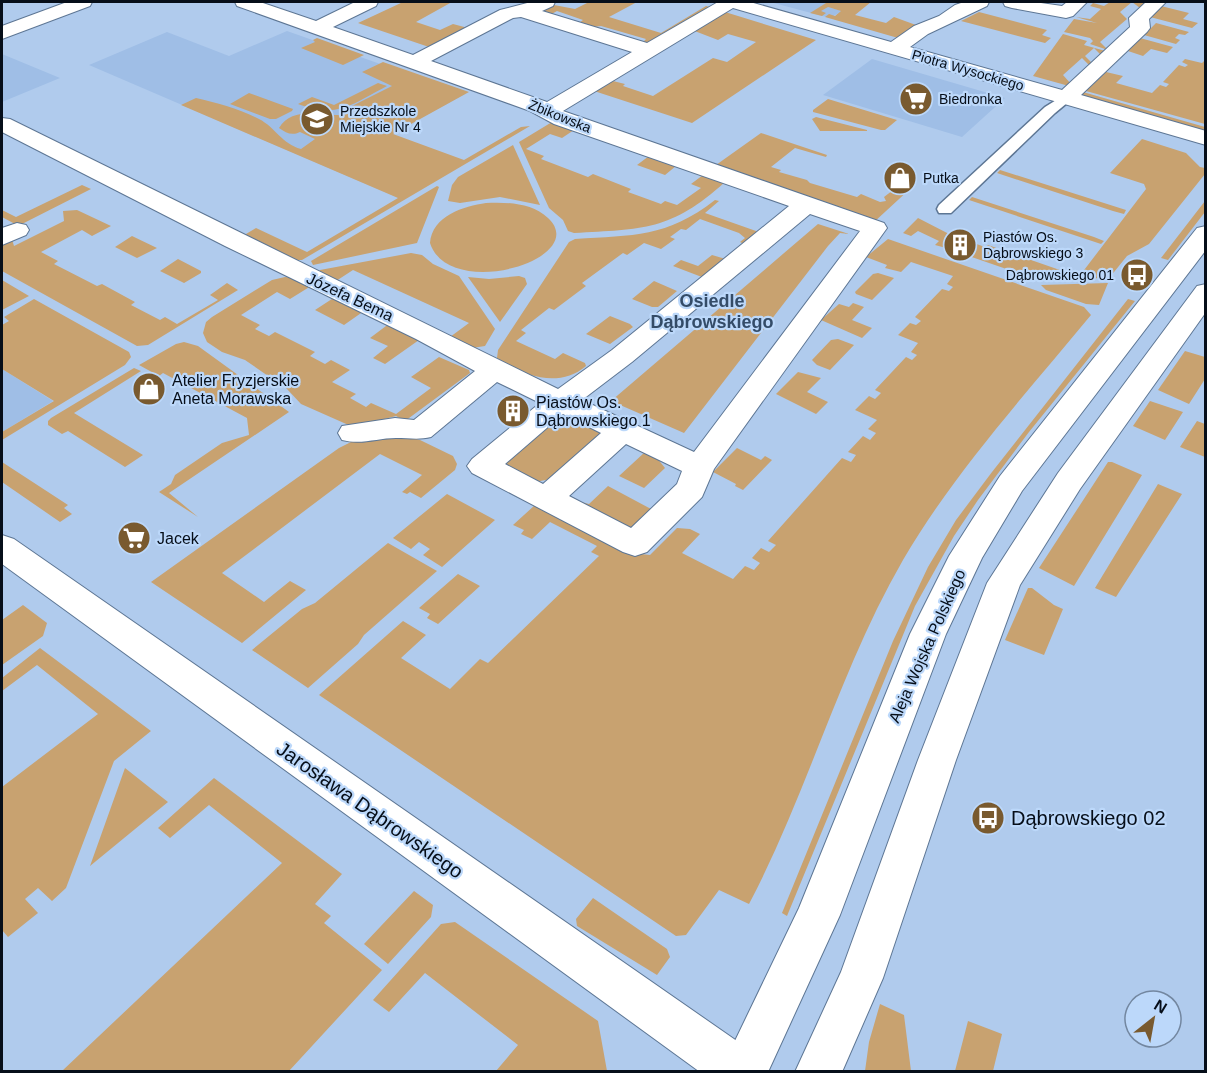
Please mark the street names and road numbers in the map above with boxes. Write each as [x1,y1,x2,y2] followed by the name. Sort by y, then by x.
[910,46,1026,94] street label: Piotra Wysockiego
[526,95,594,136] street label: Żbikowska
[304,270,396,324] street label: Józefa Bema
[885,567,969,725] street label: Aleja Wojska Polskiego
[273,737,467,883] street label: Jarosława Dąbrowskiego

